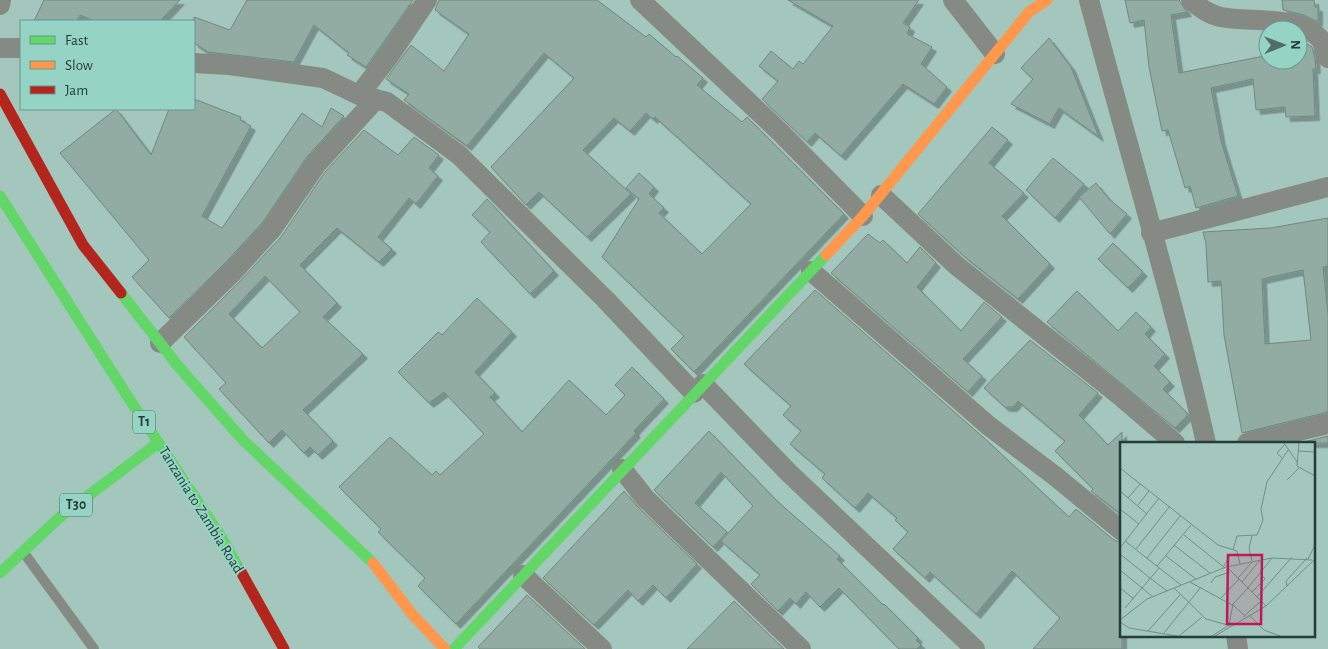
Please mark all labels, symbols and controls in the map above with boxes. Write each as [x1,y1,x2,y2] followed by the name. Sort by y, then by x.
[20,20,195,110] legend
[1258,20,1308,70] north arrow
[65,33,89,48] text: Fast
[1288,40,1302,50] text: N
[65,58,93,73] text: Slow
[65,83,88,98] text: Jam
[133,411,155,434] road number: T1
[1120,442,1316,636] inset map
[156,444,246,576] street label: Tanzania to Zambia Road
[60,494,92,516] road number: T30

